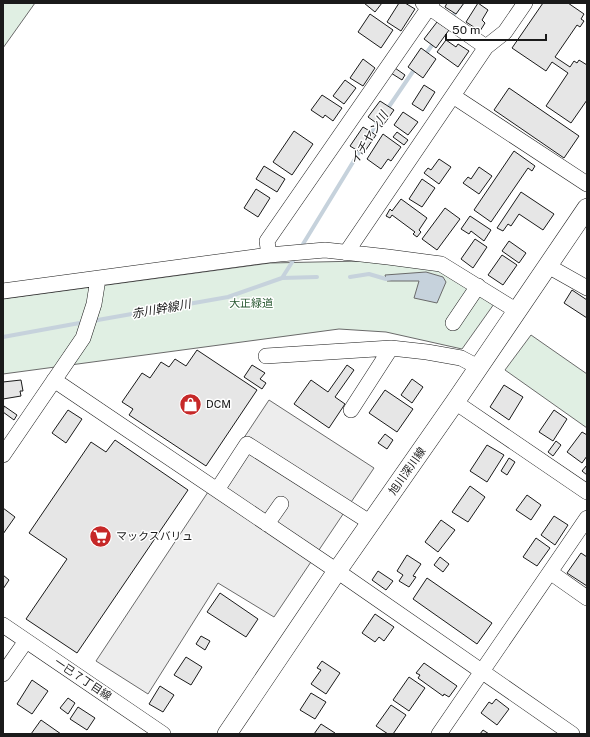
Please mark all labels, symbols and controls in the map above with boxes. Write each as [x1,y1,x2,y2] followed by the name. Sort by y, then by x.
[446,16,546,42] scale bar
[452,23,480,37] text: 50 m
[347,107,392,167] water label: イチヤン川
[130,297,194,321] water label: 赤川幹線川
[229,297,273,309] park label: 大正緑道
[177,391,203,417] shop icon: DCM
[206,398,231,410] place label: DCM
[386,445,428,497] street label: 旭川深川線
[87,523,113,549] supermarket icon: マックスバリュ
[116,530,193,542] place label: マックスバリュ
[52,656,114,702] street label: 一已７丁目線

